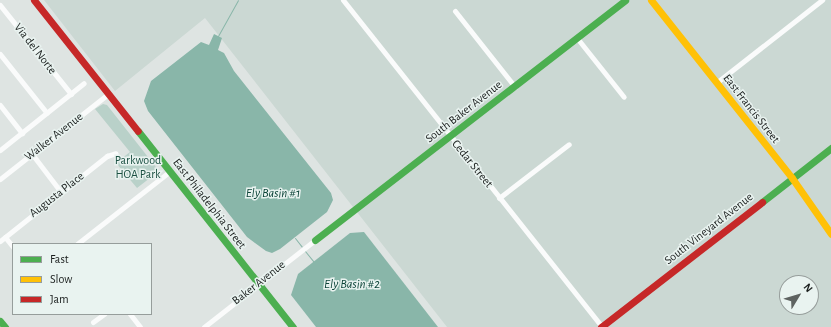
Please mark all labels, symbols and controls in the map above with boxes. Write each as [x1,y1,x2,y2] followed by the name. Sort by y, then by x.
[11,21,59,77] street label: Via del Norte
[720,72,782,146] street label: East Francis Street
[423,78,505,146] street label: South Baker Avenue
[22,110,86,164] street label: Walker Avenue
[448,137,496,191] street label: Cedar Street
[115,154,161,182] park label: Parkwood HOA Park
[169,156,249,252] street label: East Philadelphia Street
[27,169,87,221] street label: Augusta Place
[246,186,300,202] water label: Ely Basin #1
[662,190,756,268] street label: South Vineyard Avenue
[12,243,152,315] legend
[50,253,69,265] text: Fast
[229,258,289,308] street label: Baker Avenue
[50,273,72,285] text: Slow
[779,275,819,315] north arrow
[324,277,380,293] water label: Ely Basin #2
[801,282,815,294] text: N
[50,293,69,305] text: Jam

